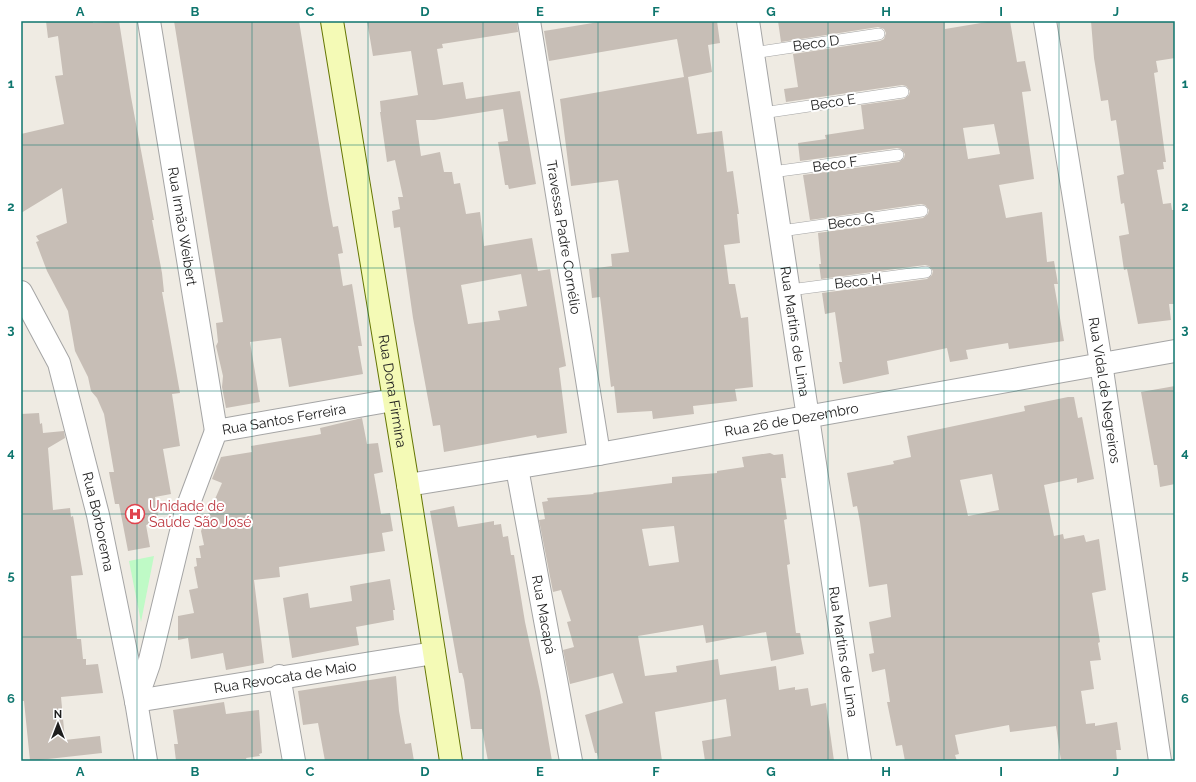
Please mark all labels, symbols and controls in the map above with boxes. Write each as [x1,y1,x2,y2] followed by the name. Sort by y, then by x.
[76,4,85,19] text: A
[191,4,200,19] text: B
[306,4,315,19] text: C
[420,4,430,19] text: D
[536,4,544,19] text: E
[652,4,660,19] text: F
[766,4,776,19] text: G
[881,4,891,19] text: H
[999,4,1003,19] text: I
[1113,4,1119,19] text: J
[792,32,840,54] street label: Beco D
[8,76,15,91] text: 1
[1182,76,1189,91] text: 1
[809,91,857,113] street label: Beco E
[811,153,859,175] street label: Beco F
[544,159,584,315] street label: Travessa Padre Cornélio
[165,166,200,287] street label: Rua Irmão Weibert
[7,199,15,214] text: 2
[1181,199,1189,214] text: 2
[827,210,875,232] street label: Beco G
[777,265,813,398] street label: Rua Martins de Lima
[834,270,882,292] street label: Beco H
[1086,316,1124,465] street label: Rua Vidal de Negreiros
[7,322,15,337] text: 3
[1181,322,1189,337] text: 3
[375,333,410,449] street label: Rua Dona Firmina
[221,400,347,438] street label: Rua Santos Ferreira
[723,400,860,439] street label: Rua 26 de Dezembro
[7,445,15,460] text: 4
[1181,445,1189,460] text: 4
[79,470,117,573] street label: Rua Borborema
[149,498,252,530] place label: Unidade de Saúde São José
[124,503,146,525] hospital icon: Unidade de Saúde São José
[7,568,15,583] text: 5
[1181,568,1189,583] text: 5
[529,574,559,655] street label: Rua Macapá
[826,585,861,718] street label: Rua Martins de Lima
[213,658,357,696] street label: Rua Revocata de Maio
[7,691,15,706] text: 6
[1181,691,1189,706] text: 6
[38,704,78,744] north arrow
[54,708,62,721] text: N
[76,764,85,779] text: A
[191,764,200,779] text: B
[306,764,315,779] text: C
[420,764,430,779] text: D
[536,764,544,779] text: E
[652,764,660,779] text: F
[766,764,776,779] text: G
[881,764,891,779] text: H
[999,764,1003,779] text: I
[1113,764,1119,779] text: J

